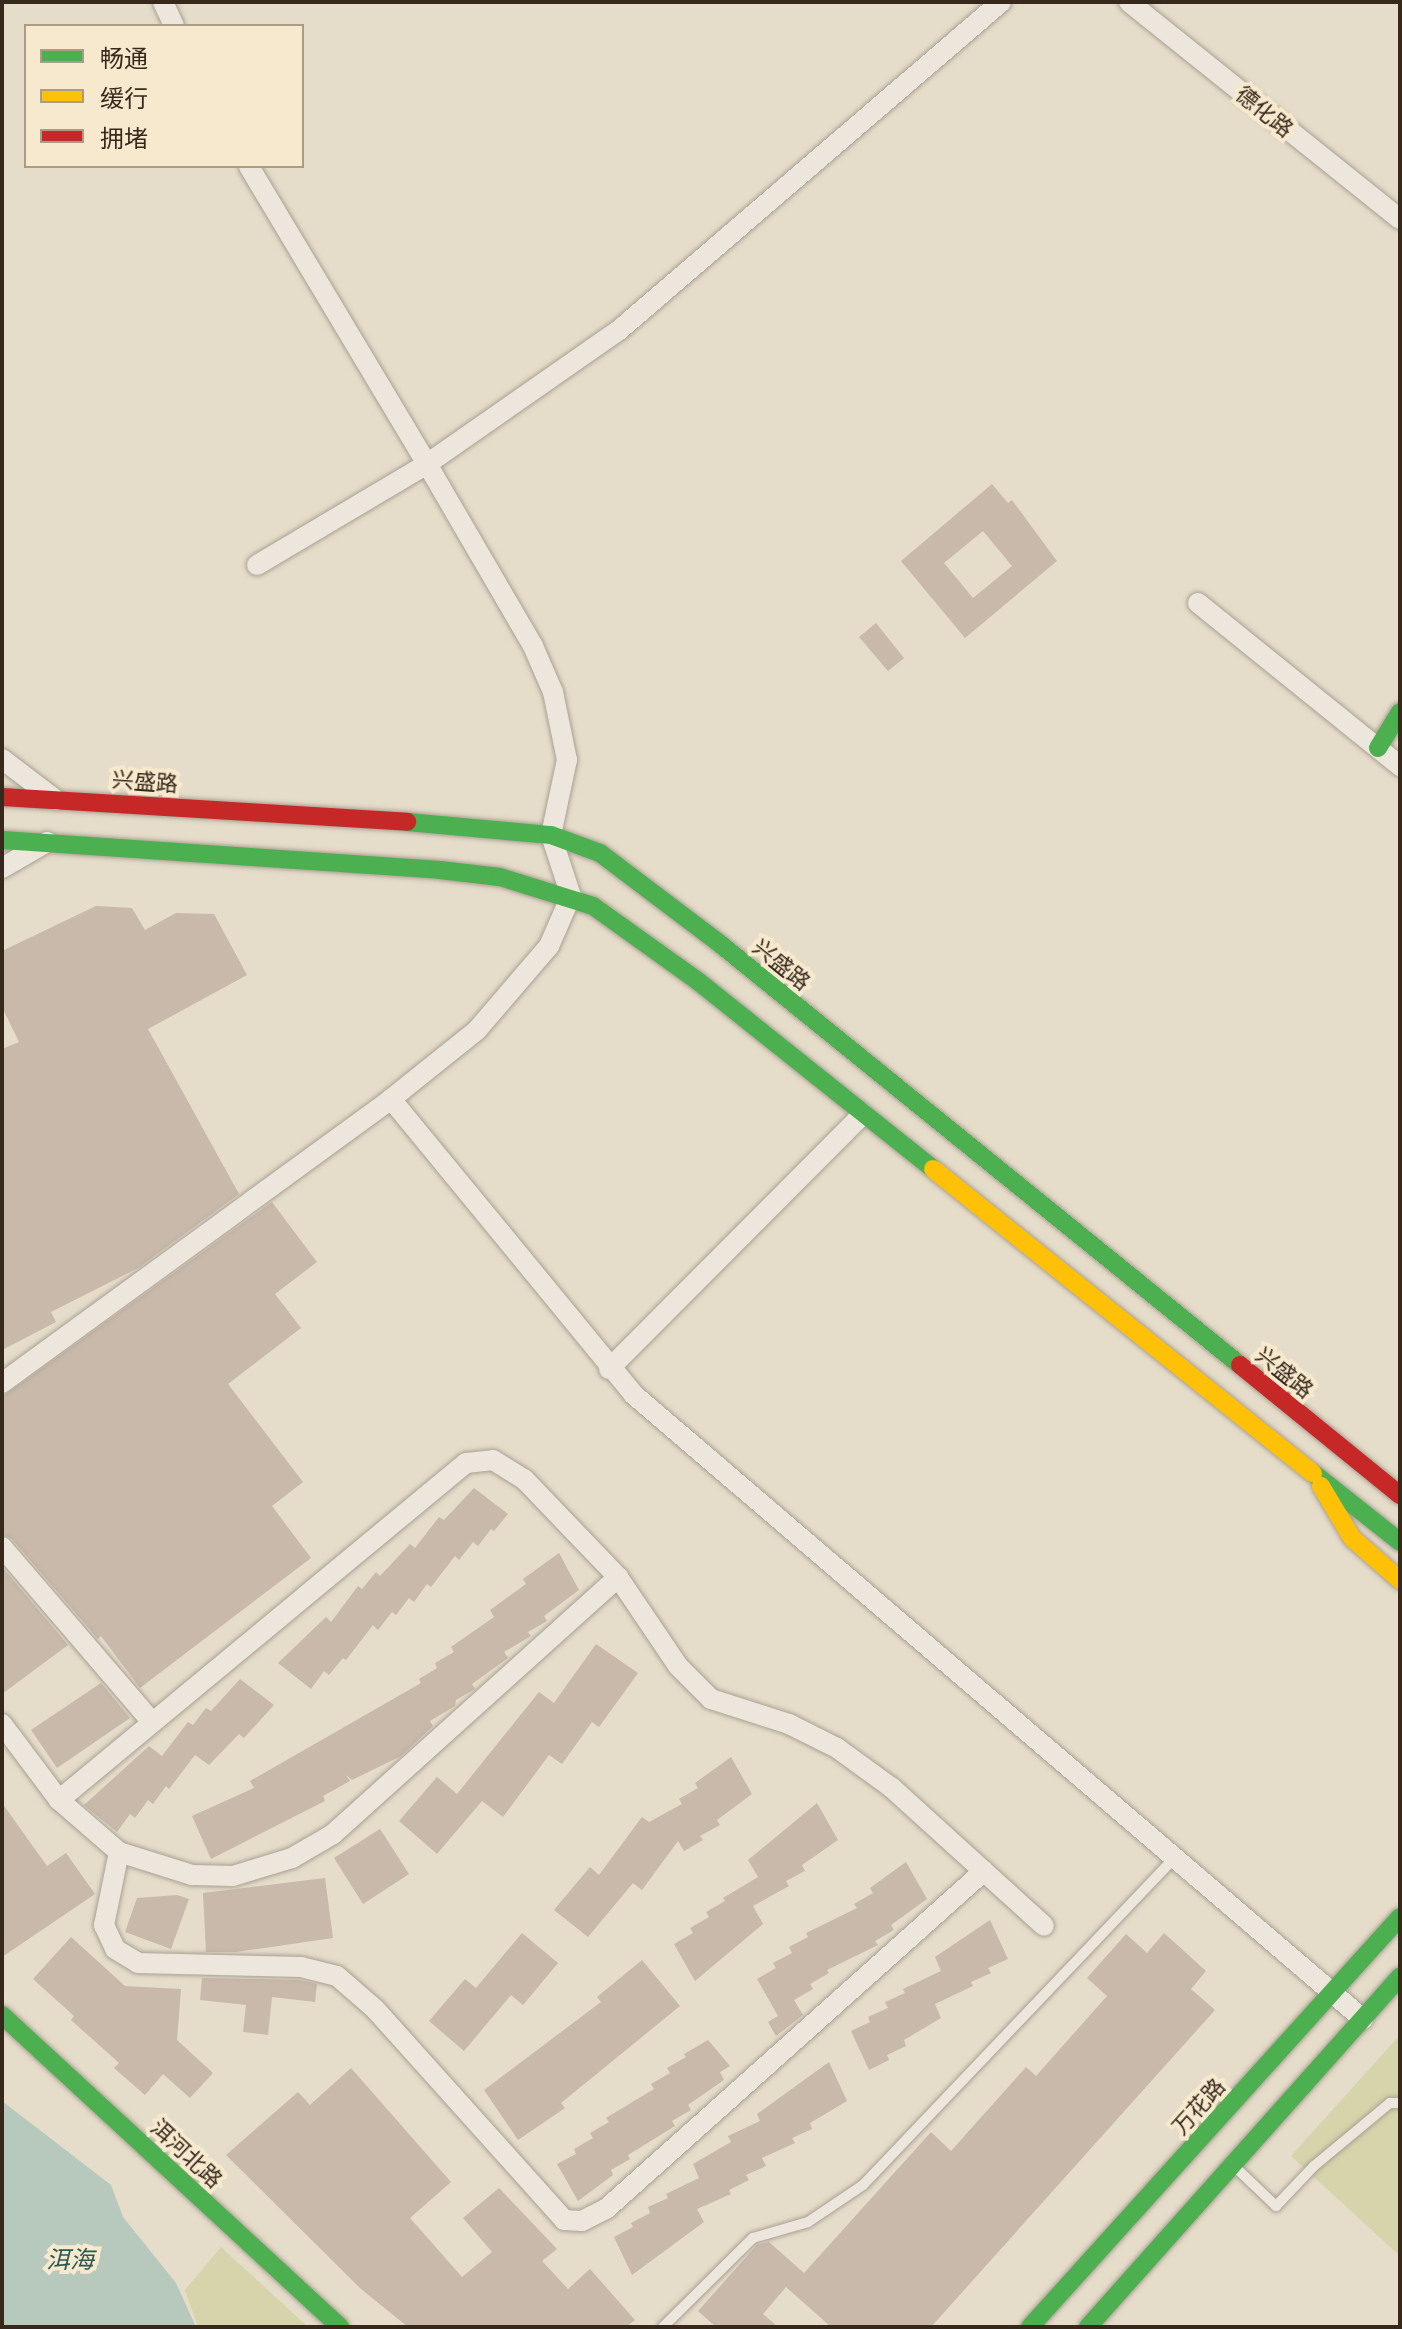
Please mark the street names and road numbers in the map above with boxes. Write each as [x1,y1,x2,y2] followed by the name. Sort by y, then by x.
[1231,80,1299,142] street label: 德化路
[111,766,179,796] street label: 兴盛路
[748,933,816,995] street label: 兴盛路
[1251,1341,1319,1403] street label: 兴盛路
[1166,2073,1230,2139] street label: 万花路
[146,2113,228,2193] street label: 洱河北路

